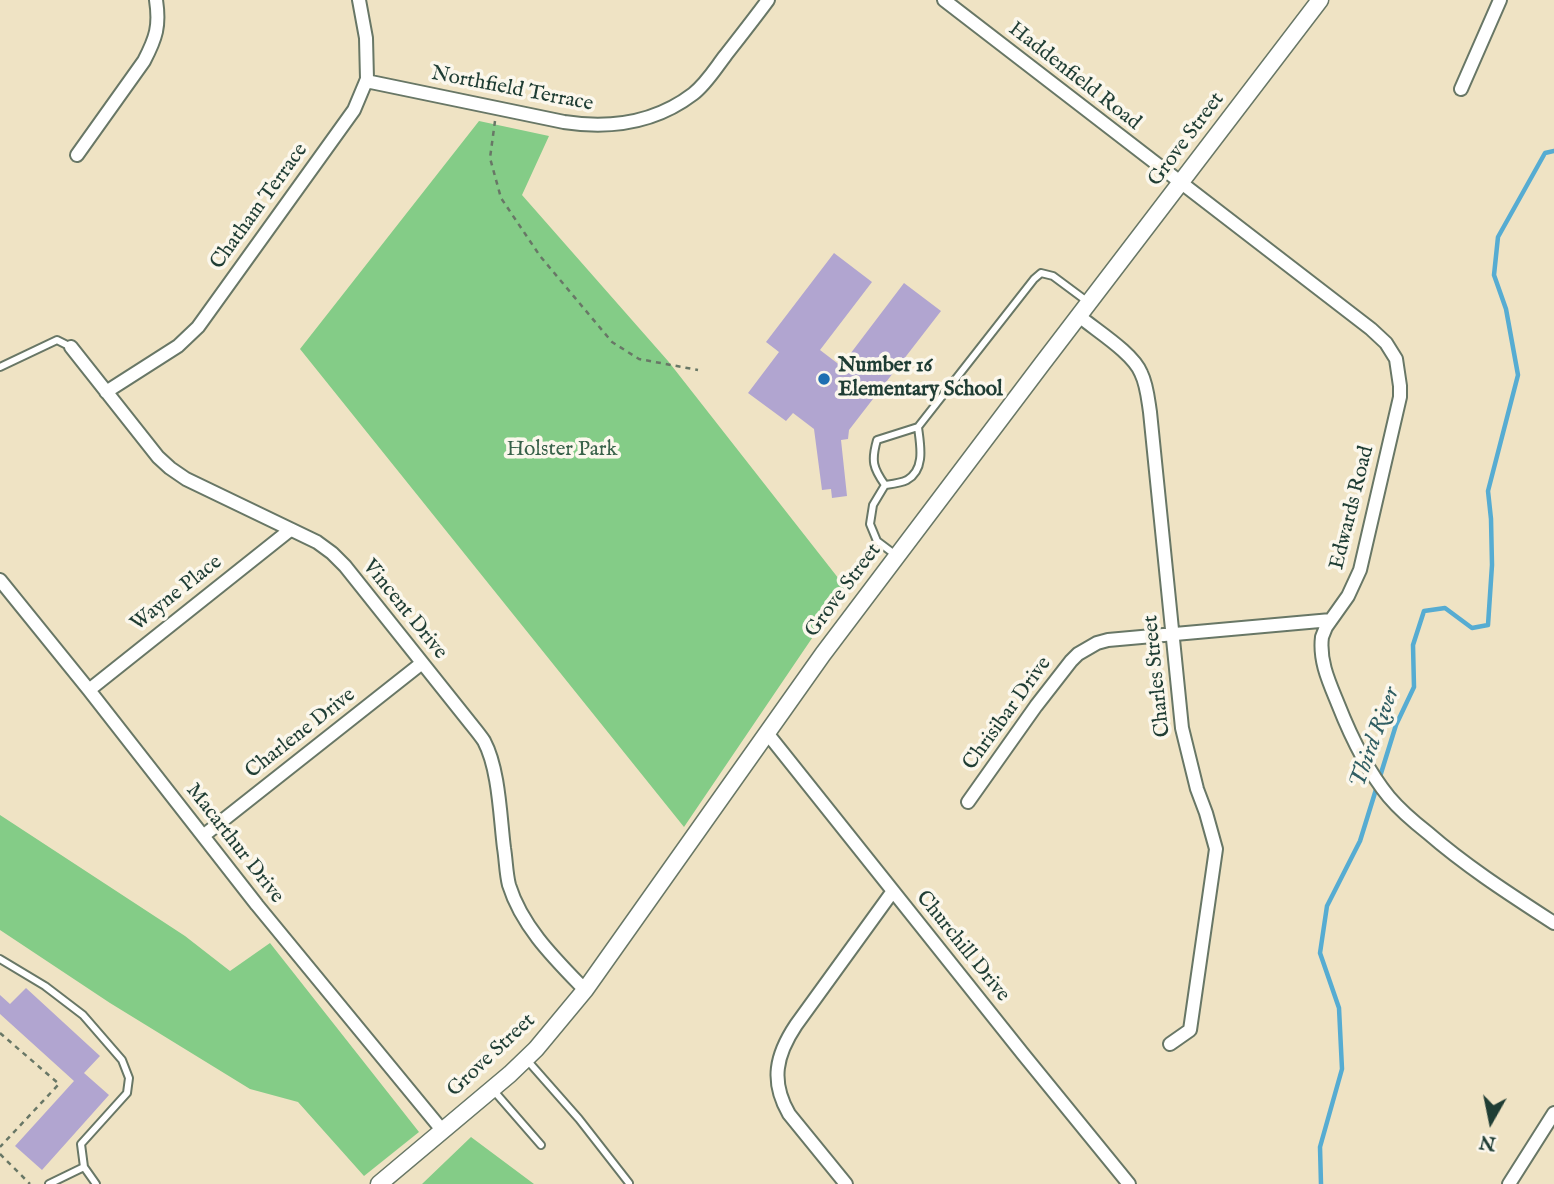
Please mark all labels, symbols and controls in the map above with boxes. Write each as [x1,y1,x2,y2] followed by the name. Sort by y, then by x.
[1003,17,1145,137] street label: Haddenfield Road
[429,62,595,118] street label: Northfield Terrace
[1143,88,1231,192] street label: Grove Street
[206,139,314,275] street label: Chatham Terrace
[838,354,1003,404] place label: Number 16 Elementary School
[816,371,832,387] marker: Number 16 Elementary School
[506,438,618,464] park label: Holster Park
[1325,443,1381,573] street label: Edwards Road
[800,539,888,643] street label: Grove Street
[126,551,228,637] street label: Wayne Place
[356,555,452,665] street label: Vincent Drive
[1139,614,1177,738] street label: Charles Street
[958,652,1058,776] street label: Chrisibar Drive
[241,683,361,785] street label: Charlene Drive
[1345,684,1407,792] water label: Third River
[179,779,289,909] street label: Macarthur Drive
[910,886,1014,1008] street label: Churchill Drive
[443,1009,541,1103] street label: Grove Street
[1456,1086,1526,1156] north arrow
[1478,1129,1498,1155] text: N

